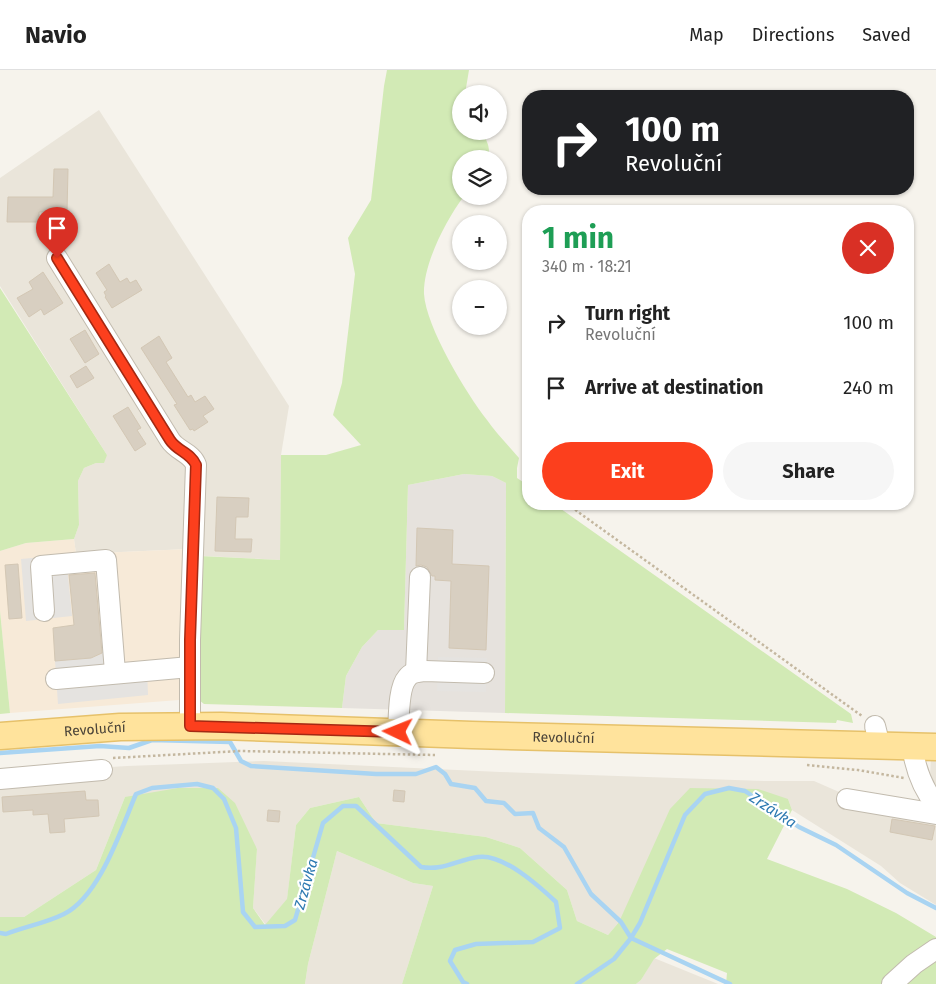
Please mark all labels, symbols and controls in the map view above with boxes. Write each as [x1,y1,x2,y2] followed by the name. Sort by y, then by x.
[25,21,87,49] text: Navio
[689,24,724,46] text: Map
[752,24,834,46] text: Directions
[862,24,911,46] text: Saved
[452,85,507,335] map controls
[452,85,507,140] button: sound
[625,108,720,150] text: 100 m
[542,110,607,175] icon: right
[452,150,507,205] button: layers
[625,150,722,177] text: Revoluční
[36,207,78,258] pin
[43,214,71,242] icon: arrive
[452,215,507,270] button: +
[542,220,614,256] text: 1 min
[842,222,894,274] button: close
[542,257,632,276] text: 340 m · 18:21
[452,280,507,335] button: −
[585,302,670,325] text: Turn right
[542,309,570,337] icon: right
[843,311,894,334] text: 100 m
[585,325,656,344] text: Revoluční
[542,374,570,402] icon: arrive
[585,376,764,399] text: Arrive at destination
[843,376,894,399] text: 240 m
[542,442,713,500] button: Exit
[723,442,894,500] button: Share
[371,705,423,757] position arrow
[63,719,126,740] street label: Revoluční
[532,729,595,747] street label: Revoluční
[745,788,800,832] water label: Zrzávka
[290,857,322,912] water label: Zrzávka

